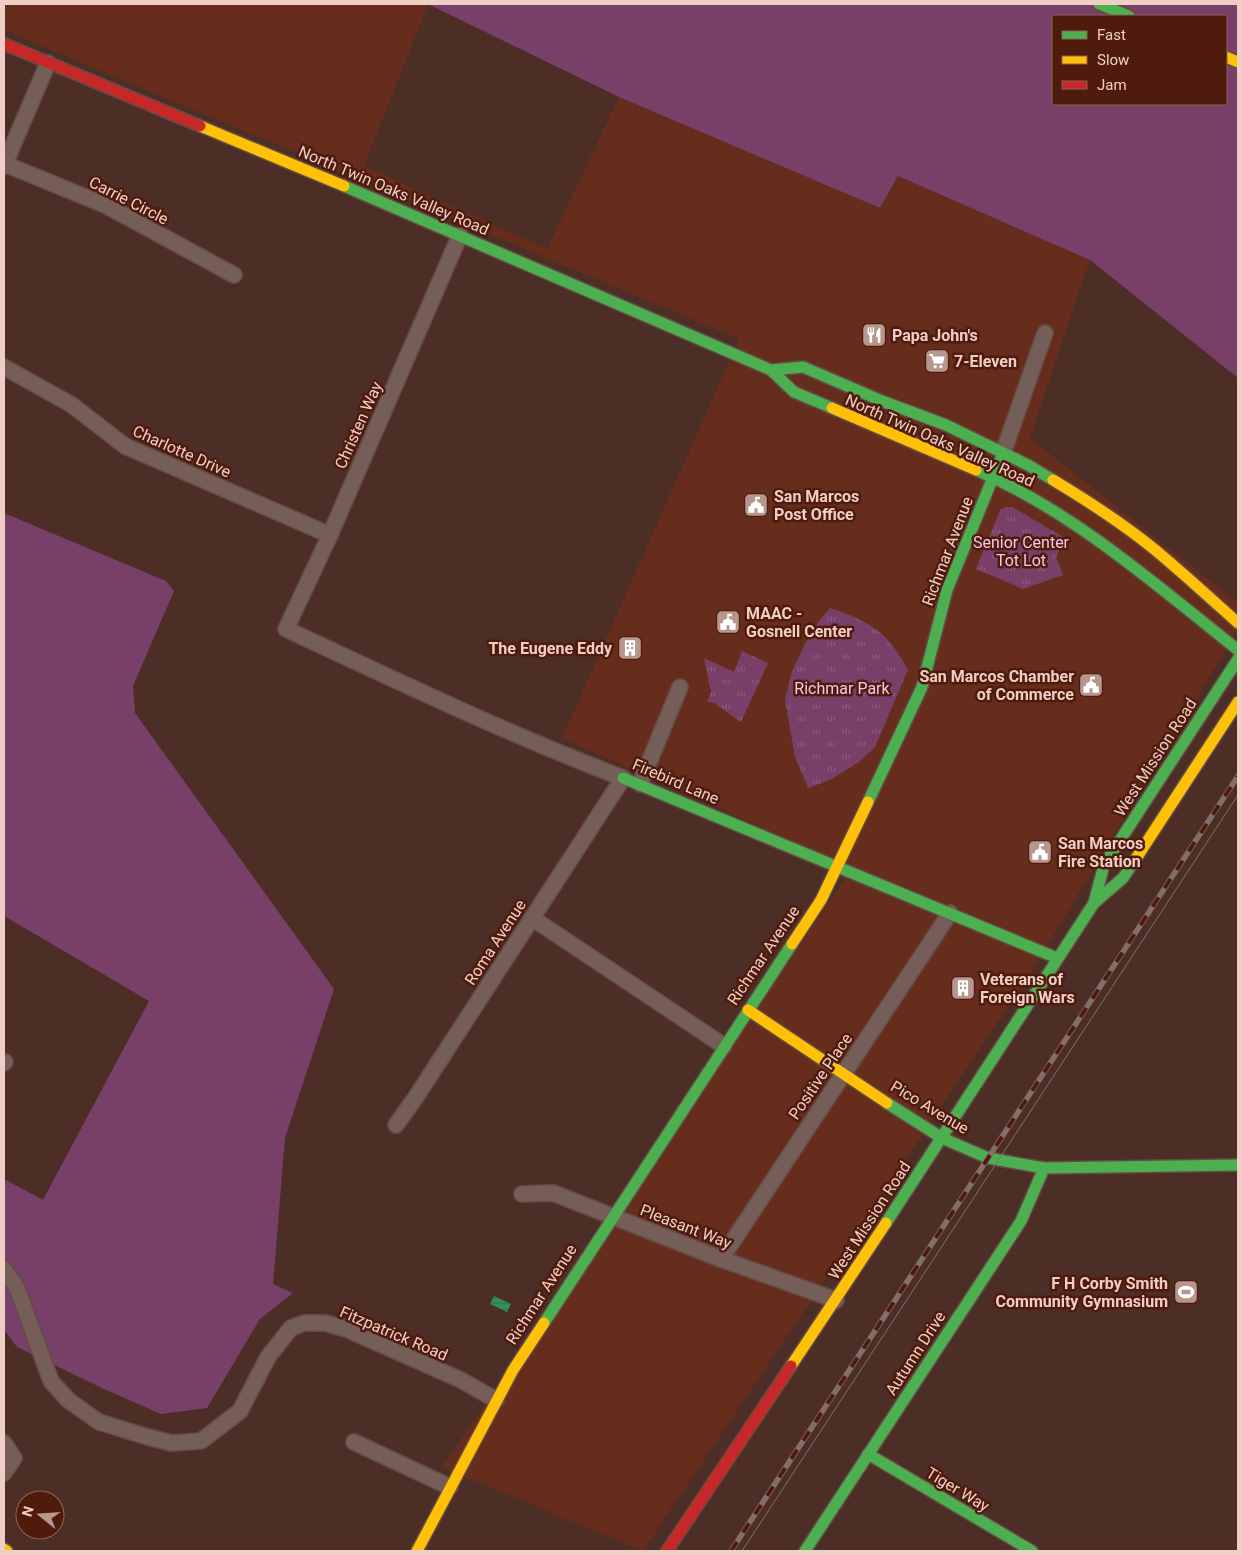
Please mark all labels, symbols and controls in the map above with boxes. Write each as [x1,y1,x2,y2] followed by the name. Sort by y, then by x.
[1052,15,1227,105] legend
[1097,26,1126,44] text: Fast
[1097,51,1129,69] text: Slow
[1097,76,1127,94] text: Jam
[296,142,492,239] street label: North Twin Oaks Valley Road
[86,172,172,229] street label: Carrie Circle
[861,322,887,348] restaurant icon: Papa John's
[892,326,978,345] place label: Papa John's
[924,348,950,374] supermarket icon: 7-Eleven
[954,352,1017,371] place label: 7-Eleven
[331,378,386,472] street label: Christen Way
[842,390,1037,491] street label: North Twin Oaks Valley Road
[130,421,234,482] street label: Charlotte Drive
[774,487,859,524] place label: San Marcos Post Office
[743,492,769,518] public building icon: San Marcos Post Office
[918,494,977,608] street label: Richmar Avenue
[973,533,1070,570] park label: Senior Center Tot Lot
[746,604,852,641] place label: MAAC - Gosnell Center
[715,609,741,635] public building icon: MAAC - Gosnell Center
[617,635,643,661] building icon: The Eugene Eddy
[488,639,613,658] place label: The Eugene Eddy
[919,667,1074,704] place label: San Marcos Chamber of Commerce
[1078,672,1104,698] public building icon: San Marcos Chamber of Commerce
[794,679,891,698] park label: Richmar Park
[1110,695,1201,820] street label: West Mission Road
[630,755,722,808] street label: Firebird Lane
[1058,834,1143,871] place label: San Marcos Fire Station
[1027,839,1053,865] public building icon: San Marcos Fire Station
[461,896,530,989] street label: Roma Avenue
[723,902,804,1008] street label: Richmar Avenue
[980,970,1075,1007] place label: Veterans of Foreign Wars
[950,975,976,1001] building icon: Veterans of Foreign Wars
[785,1029,856,1123] street label: Positive Place
[887,1077,972,1138] street label: Pico Avenue
[824,1158,915,1283] street label: West Mission Road
[637,1200,735,1253] street label: Pleasant Way
[502,1241,581,1348] street label: Richmar Avenue
[996,1274,1168,1311] place label: F H Corby Smith Community Gymnasium
[1173,1279,1199,1305] sports icon: F H Corby Smith Community Gymnasium
[337,1302,451,1365] street label: Fitzpatrick Road
[881,1308,950,1399] street label: Autumn Drive
[923,1463,993,1516] street label: Tiger Way
[15,1490,65,1540] north arrow
[18,1504,37,1518] text: N

